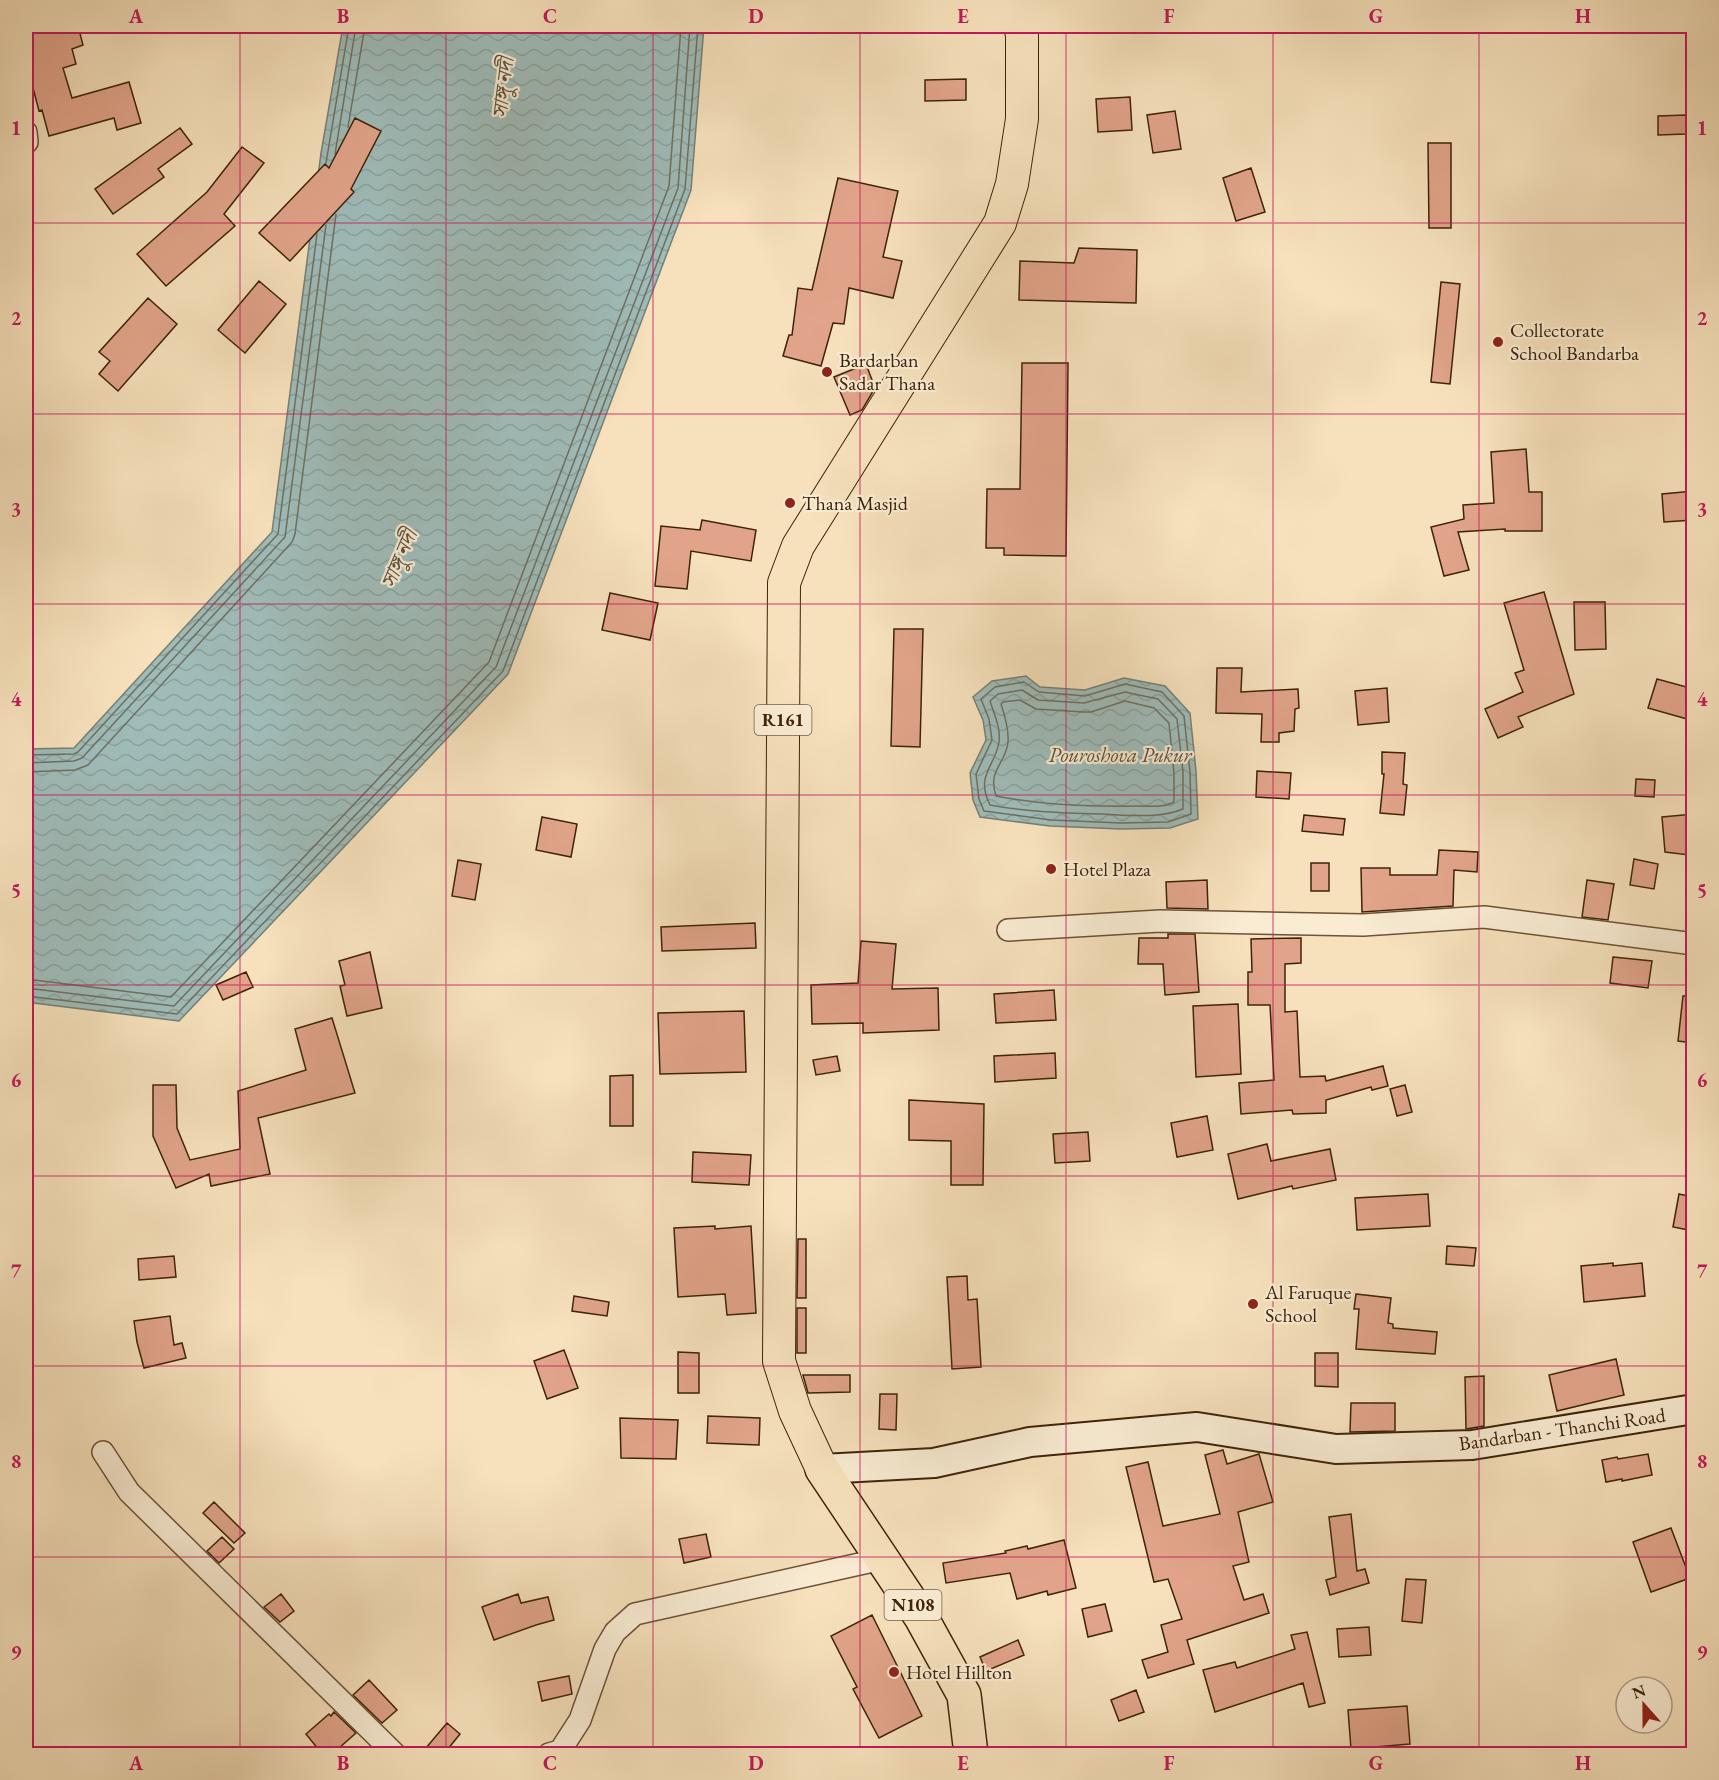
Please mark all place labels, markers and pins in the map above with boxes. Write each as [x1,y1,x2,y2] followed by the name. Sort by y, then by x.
[1510,317,1639,366] place label: Collectorate School Bandarba
[1491,335,1505,349] marker: Collectorate School Bandarba
[839,347,935,396] place label: Bardarban Sadar Thana
[820,365,834,379] marker: Bardarban Sadar Thana
[802,490,909,516] place label: Thana Masjid
[783,496,797,510] marker: Thana Masjid
[1063,856,1151,882] place label: Hotel Plaza
[1044,862,1058,876] marker: Hotel Plaza
[1264,1279,1351,1328] place label: Al Faruque School
[1246,1297,1260,1311] marker: Al Faruque School
[906,1659,1013,1685] place label: Hotel Hillton
[887,1665,901,1679] marker: Hotel Hillton

